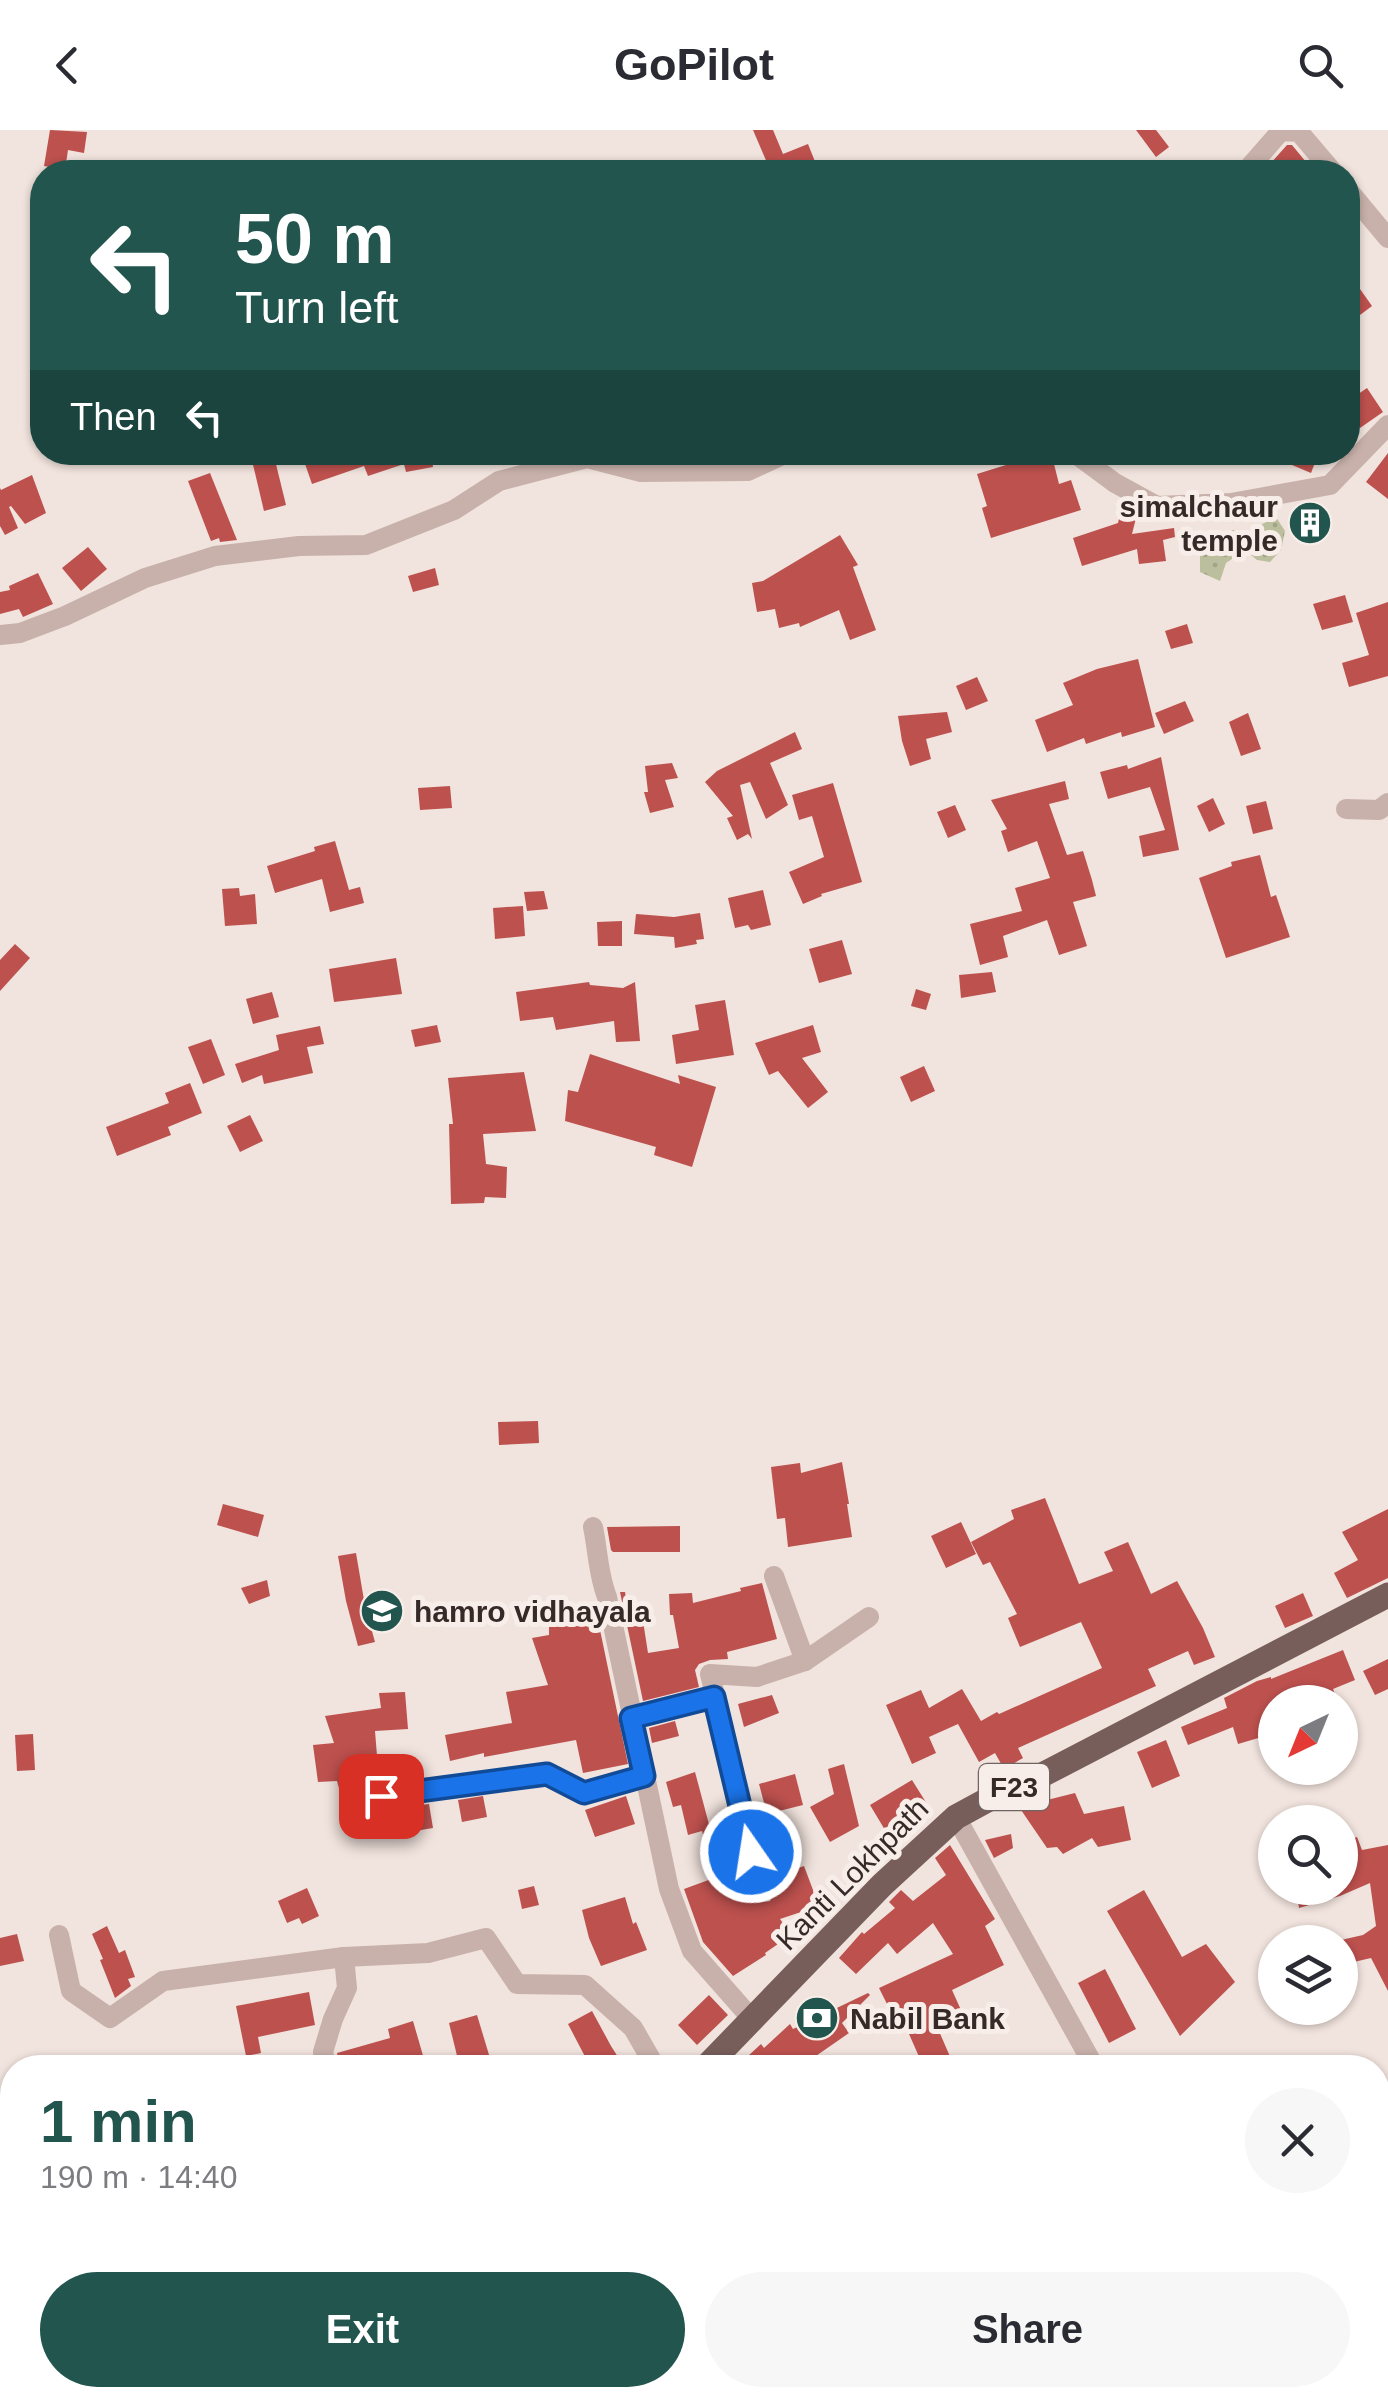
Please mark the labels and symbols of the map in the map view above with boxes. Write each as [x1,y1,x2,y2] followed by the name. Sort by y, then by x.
[1120,490,1278,557] place label: simalchaur temple
[1287,500,1333,546] building icon: simalchaur temple
[359,1588,405,1634] school or university icon: hamro vidhayala
[414,1595,651,1628] place label: hamro vidhayala
[1258,1685,1358,1785] north arrow
[339,1754,424,1839] pin
[979,1764,1049,1810] road number: F23
[770,1792,934,1956] street label: Kanti Lokhpath
[699,1800,803,1904] position arrow
[794,1995,840,2041] bank icon: Nabil Bank
[850,2002,1005,2035] place label: Nabil Bank

